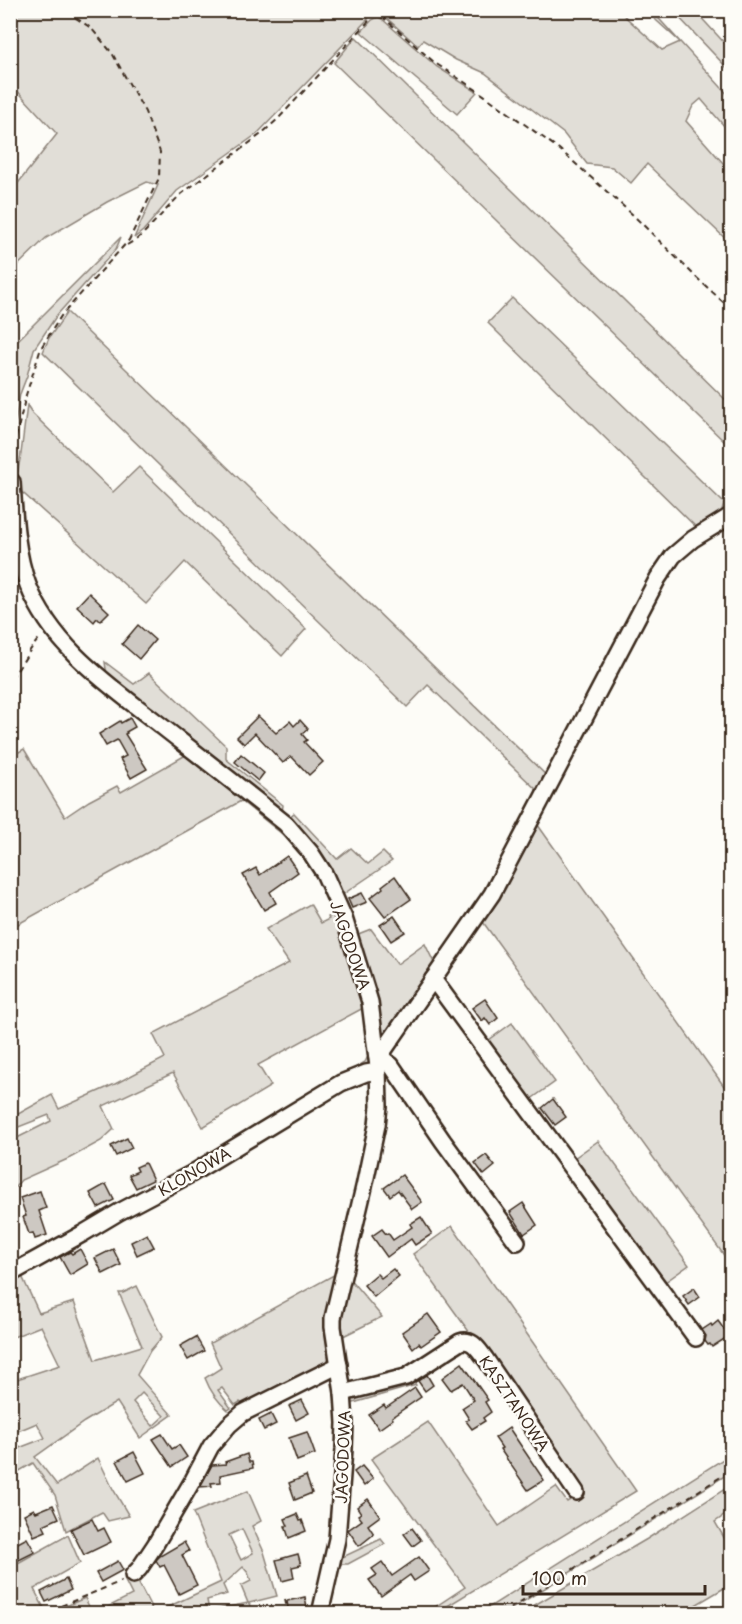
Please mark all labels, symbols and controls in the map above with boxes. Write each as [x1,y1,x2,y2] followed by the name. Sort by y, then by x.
[325,897,377,993] street label: JAGODOWA
[153,1141,235,1201] street label: KLONOWA
[474,1350,556,1456] street label: KASZTANOWA
[329,1410,355,1504] street label: JAGODOWA
[523,1558,704,1596] scale bar
[532,1564,587,1591] text: 100 m

